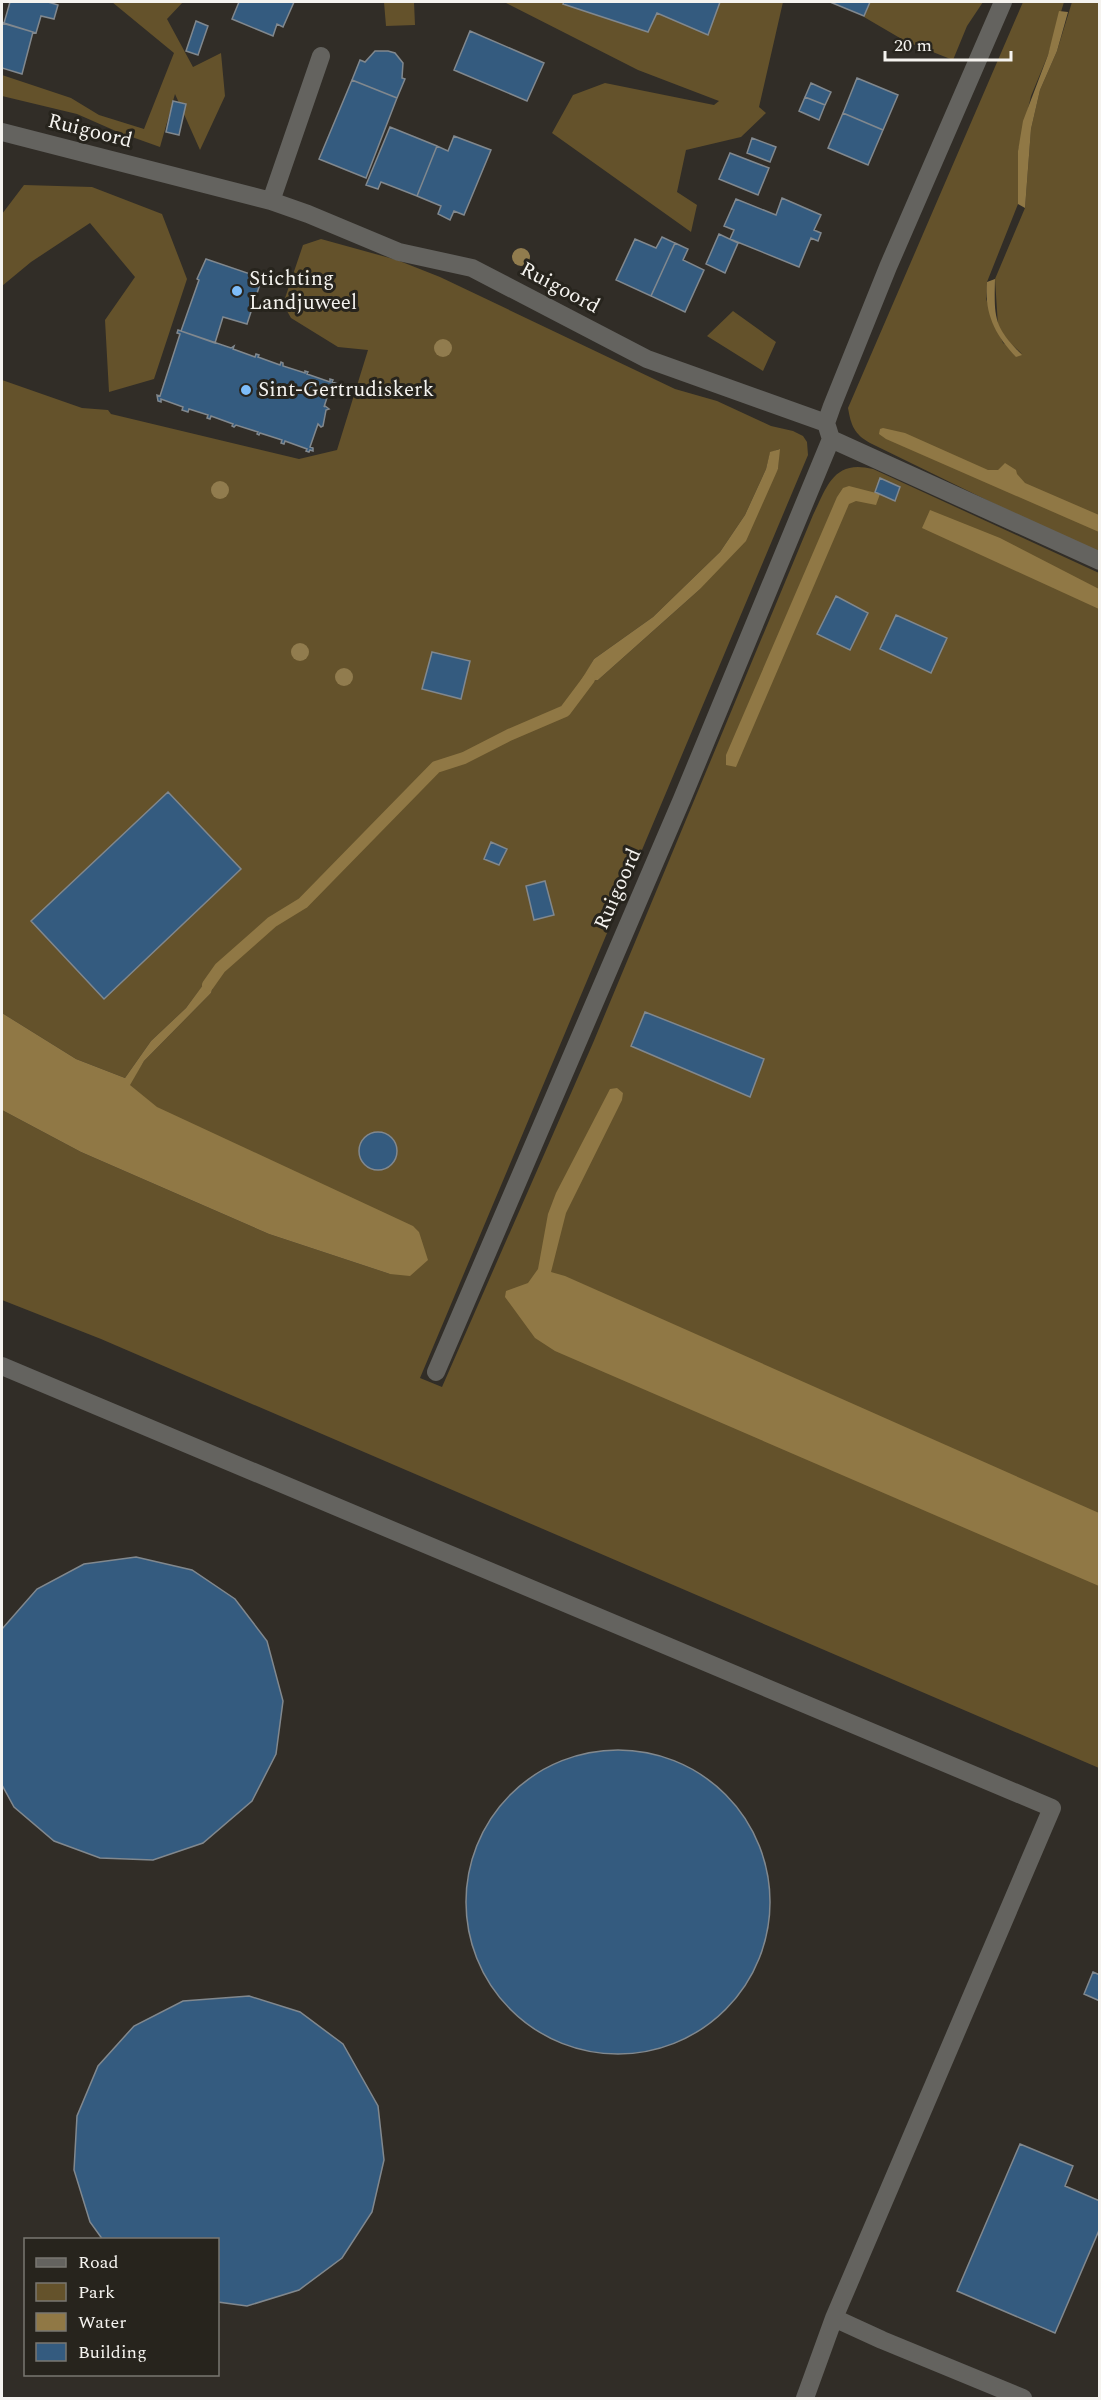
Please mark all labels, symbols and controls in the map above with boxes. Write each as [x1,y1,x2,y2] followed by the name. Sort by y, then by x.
[885,24,1011,62] scale bar
[894,32,932,59] text: 20 m
[44,105,136,157] street label: Ruigoord
[514,254,606,322] street label: Ruigoord
[249,263,357,319] place label: Stichting Landjuweel
[230,284,244,298] marker: Stichting Landjuweel
[258,374,434,406] place label: Sint-Gertrudiskerk
[239,383,253,397] marker: Sint-Gertrudiskerk
[586,843,650,935] street label: Ruigoord
[24,2238,219,2376] legend
[78,2249,119,2276] text: Road
[78,2279,115,2306] text: Park
[78,2309,126,2336] text: Water
[78,2339,147,2366] text: Building

